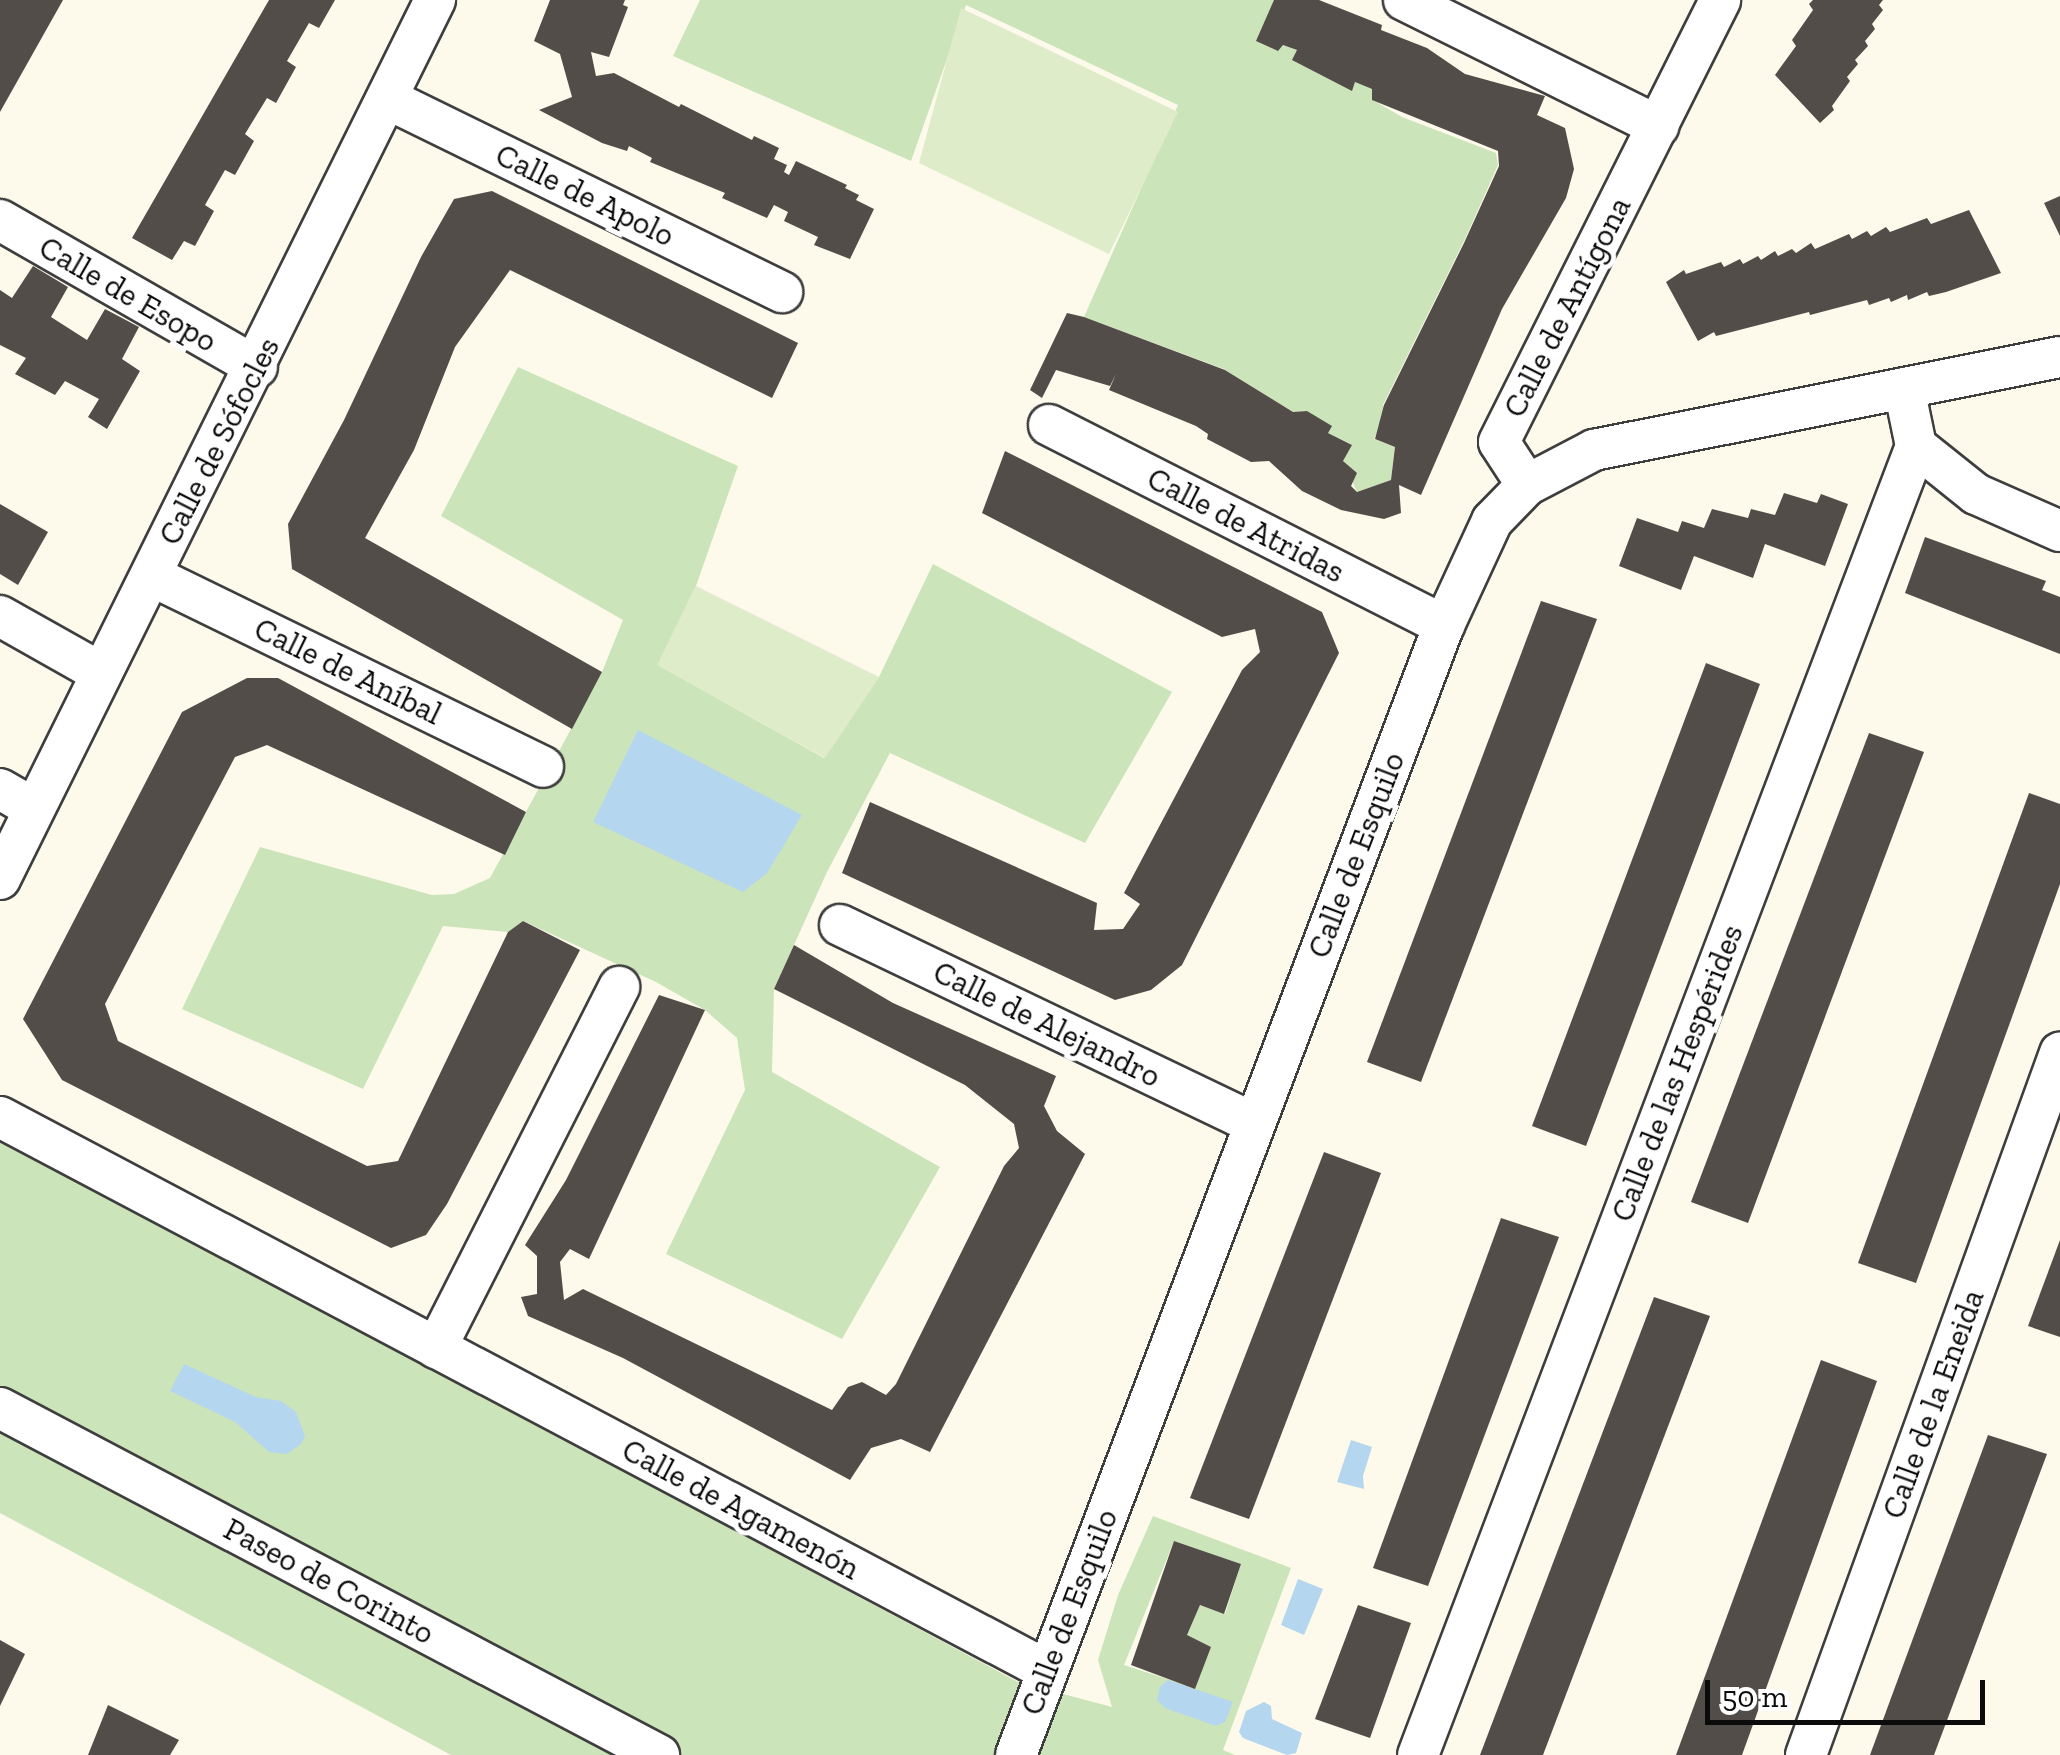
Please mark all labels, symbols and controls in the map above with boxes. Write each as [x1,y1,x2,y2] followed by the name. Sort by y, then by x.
[489,135,681,255] street label: Calle de Apolo
[1495,190,1639,424] street label: Calle de Antígona
[32,228,224,360] street label: Calle de Esopo
[150,331,288,551] street label: Calle de Sófocles
[1141,459,1351,591] street label: Calle de Atridas
[248,609,448,733] street label: Calle de Aníbal
[1299,747,1413,963] street label: Calle de Esquilo
[1603,919,1751,1227] street label: Calle de las Hespérides
[927,952,1167,1096] street label: Calle de Alejandro
[1874,1284,1992,1524] street label: Calle de la Eneida
[615,1430,867,1588] street label: Calle de Agamenón
[1012,1504,1126,1720] street label: Calle de Esquilo
[217,1510,441,1652] street label: Paseo de Corinto
[1710,1660,1990,1722] scale bar
[1722,1679,1787,1715] text: 50 m

